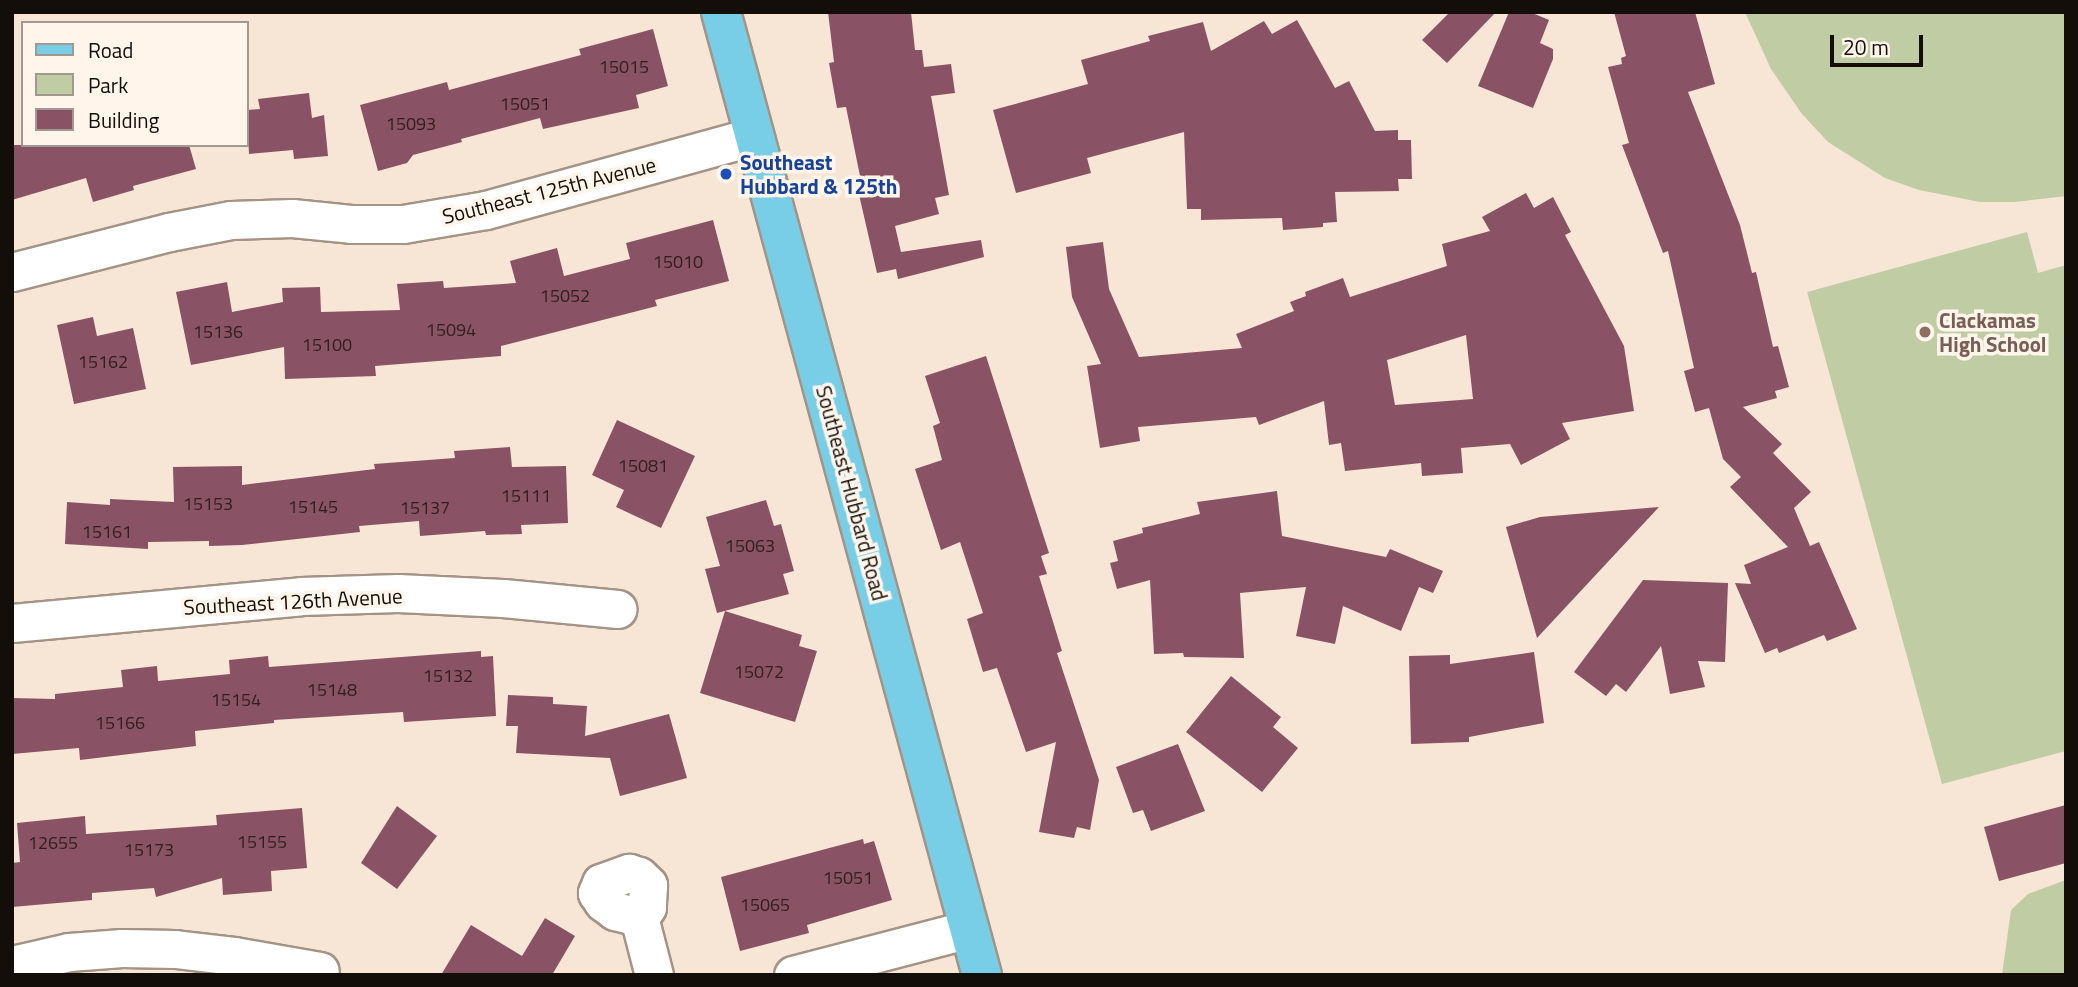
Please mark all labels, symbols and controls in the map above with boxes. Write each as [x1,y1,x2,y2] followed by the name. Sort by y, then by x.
[21,21,248,147] legend
[1833,21,1926,65] scale bar
[1843,31,1889,63] text: 20 m
[88,34,133,66] text: Road
[599,56,649,78] house number: 15015
[88,69,128,101] text: Park
[500,93,550,115] house number: 15051
[88,104,159,136] text: Building
[386,113,436,135] house number: 15093
[740,149,897,199] place label: Southeast Hubbard & 125th
[440,151,658,229] street label: Southeast 125th Avenue
[718,166,734,182] marker: Southeast Hubbard & 125th
[653,251,703,273] house number: 15010
[540,285,590,307] house number: 15052
[1939,307,2046,357] place label: Clackamas High School
[426,319,476,341] house number: 15094
[193,321,243,343] house number: 15136
[1917,324,1933,340] marker: Clackamas High School
[302,334,352,356] house number: 15100
[78,351,128,373] house number: 15162
[811,383,893,603] street label: Southeast Hubbard Road
[618,455,668,477] house number: 15081
[501,485,551,507] house number: 15111
[183,493,233,515] house number: 15153
[288,496,338,518] house number: 15145
[400,497,450,519] house number: 15137
[82,521,132,543] house number: 15161
[725,535,775,557] house number: 15063
[183,583,403,619] street label: Southeast 126th Avenue
[734,661,784,683] house number: 15072
[423,665,473,687] house number: 15132
[307,679,357,701] house number: 15148
[211,689,261,711] house number: 15154
[95,712,145,734] house number: 15166
[237,831,287,853] house number: 15155
[28,832,78,854] house number: 12655
[124,839,174,861] house number: 15173
[823,867,873,889] house number: 15051
[740,894,790,916] house number: 15065

